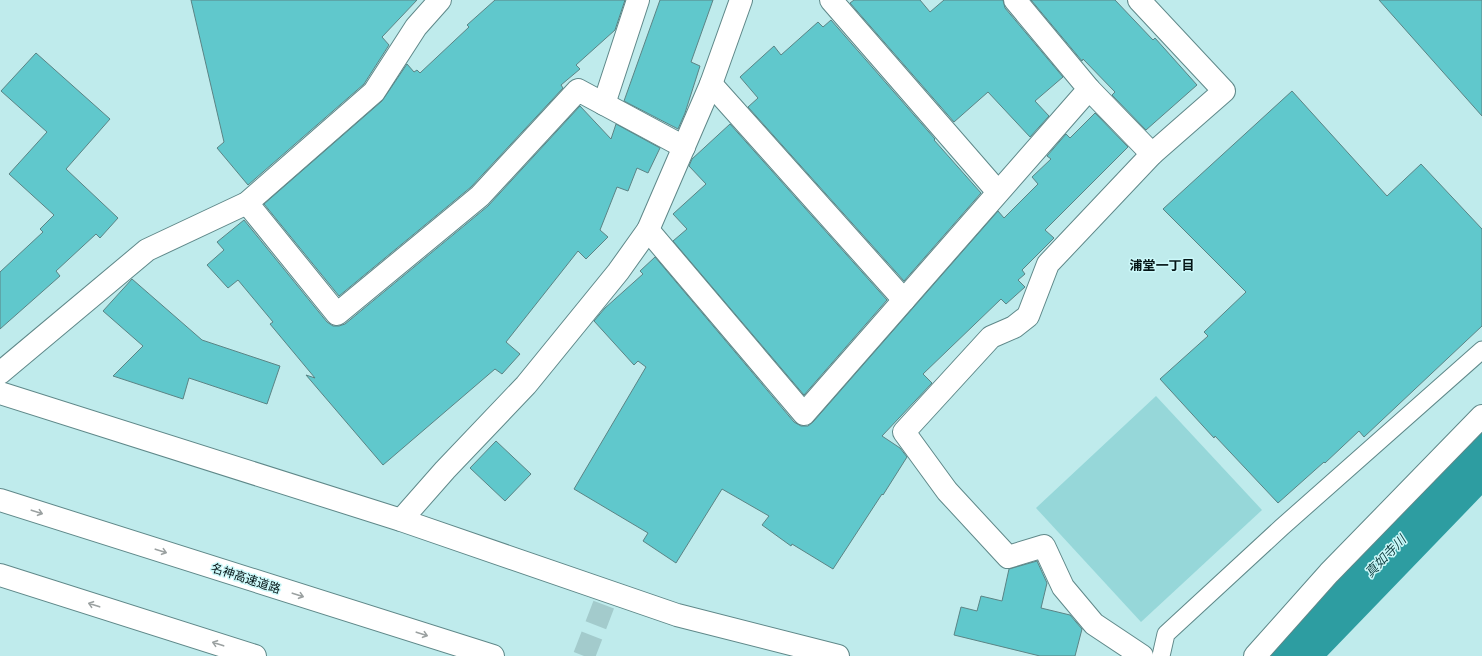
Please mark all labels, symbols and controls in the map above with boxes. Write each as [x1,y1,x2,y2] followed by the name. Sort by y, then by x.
[1129,256,1195,274] district label: 浦堂一丁目
[31,509,44,516] one-way arrow
[1360,530,1411,581] water label: 真如寺川
[154,548,167,555] one-way arrow
[209,559,283,597] street label: 名神高速道路
[292,592,305,599] one-way arrow
[87,601,100,608] one-way arrow
[416,631,429,638] one-way arrow
[211,640,224,647] one-way arrow

